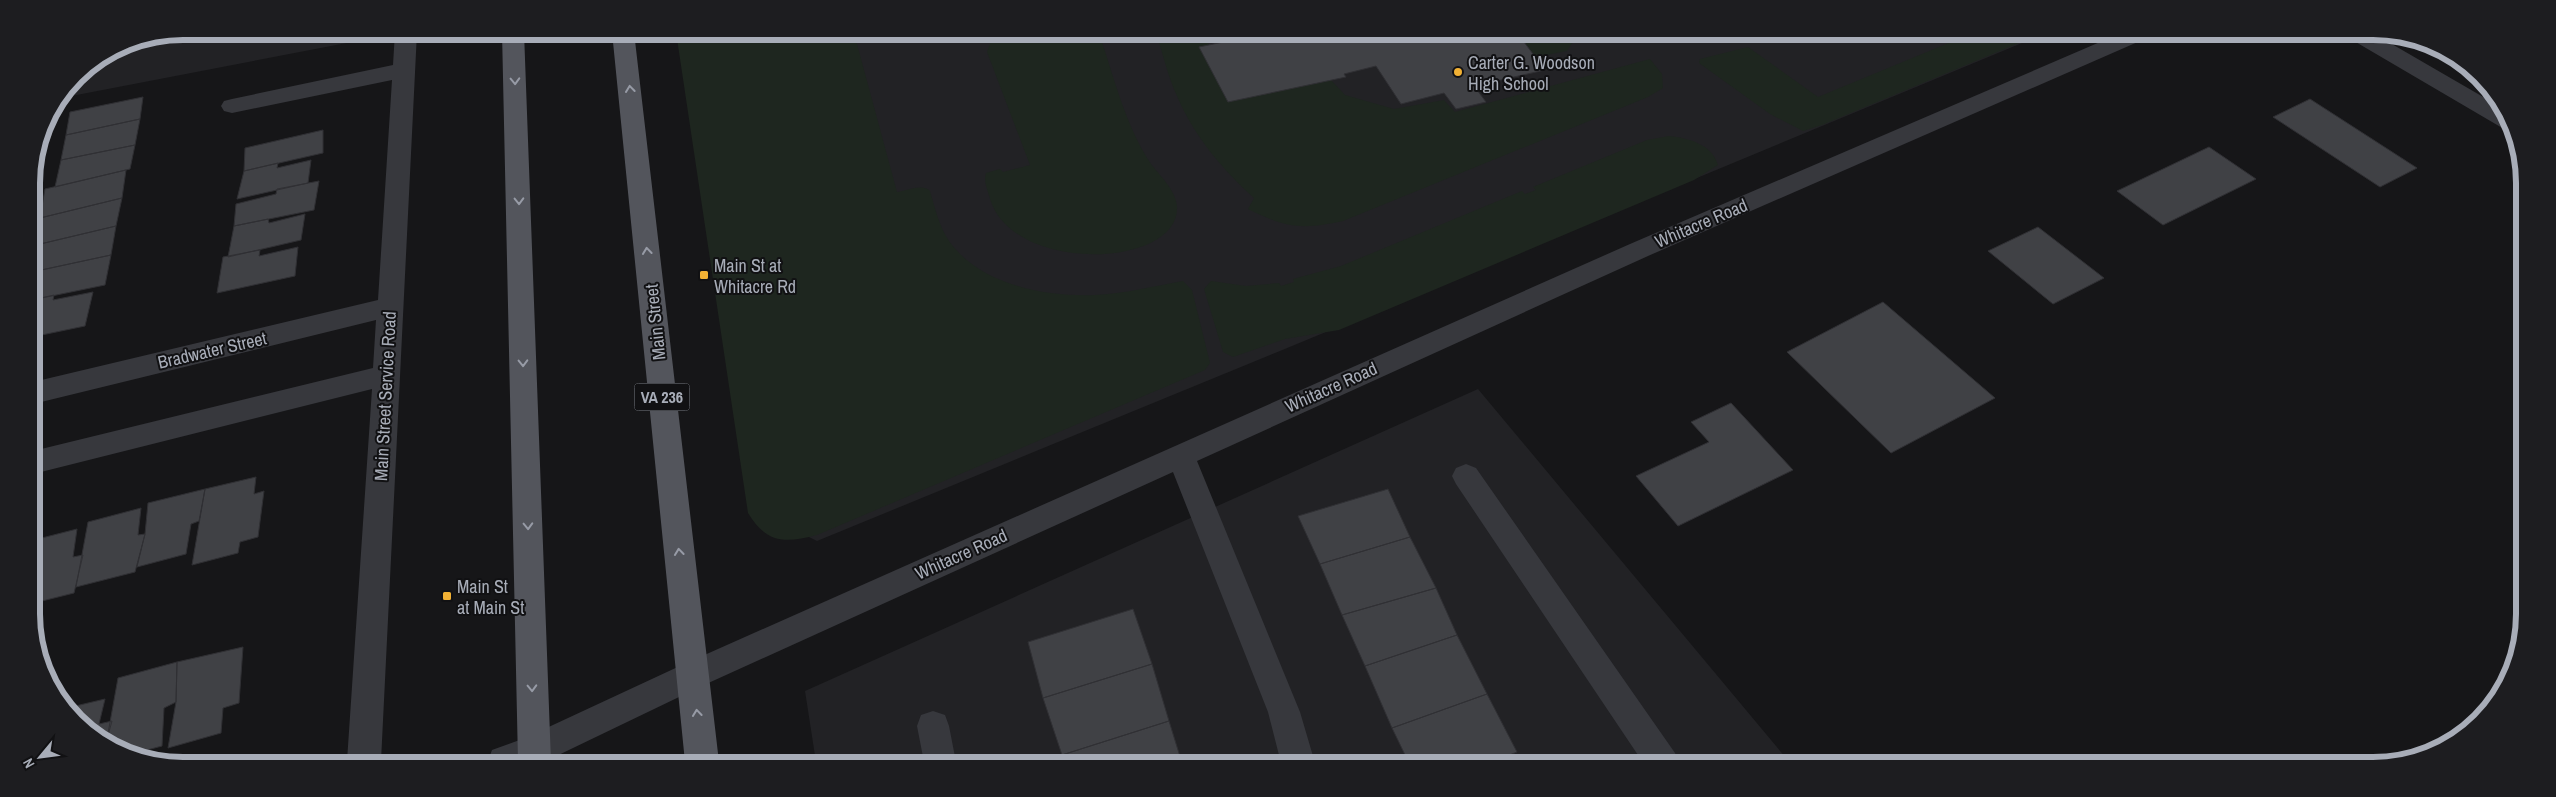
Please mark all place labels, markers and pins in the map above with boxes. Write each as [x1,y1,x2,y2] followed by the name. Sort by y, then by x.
[1468,50,1595,96] place label: Carter G. Woodson High School
[1452,66,1464,78] marker: Carter G. Woodson High School
[714,253,796,299] place label: Main St at Whitacre Rd
[698,269,710,281] marker: Main St at Whitacre Rd
[457,574,524,620] place label: Main St at Main St
[441,590,453,602] marker: Main St at Main St

